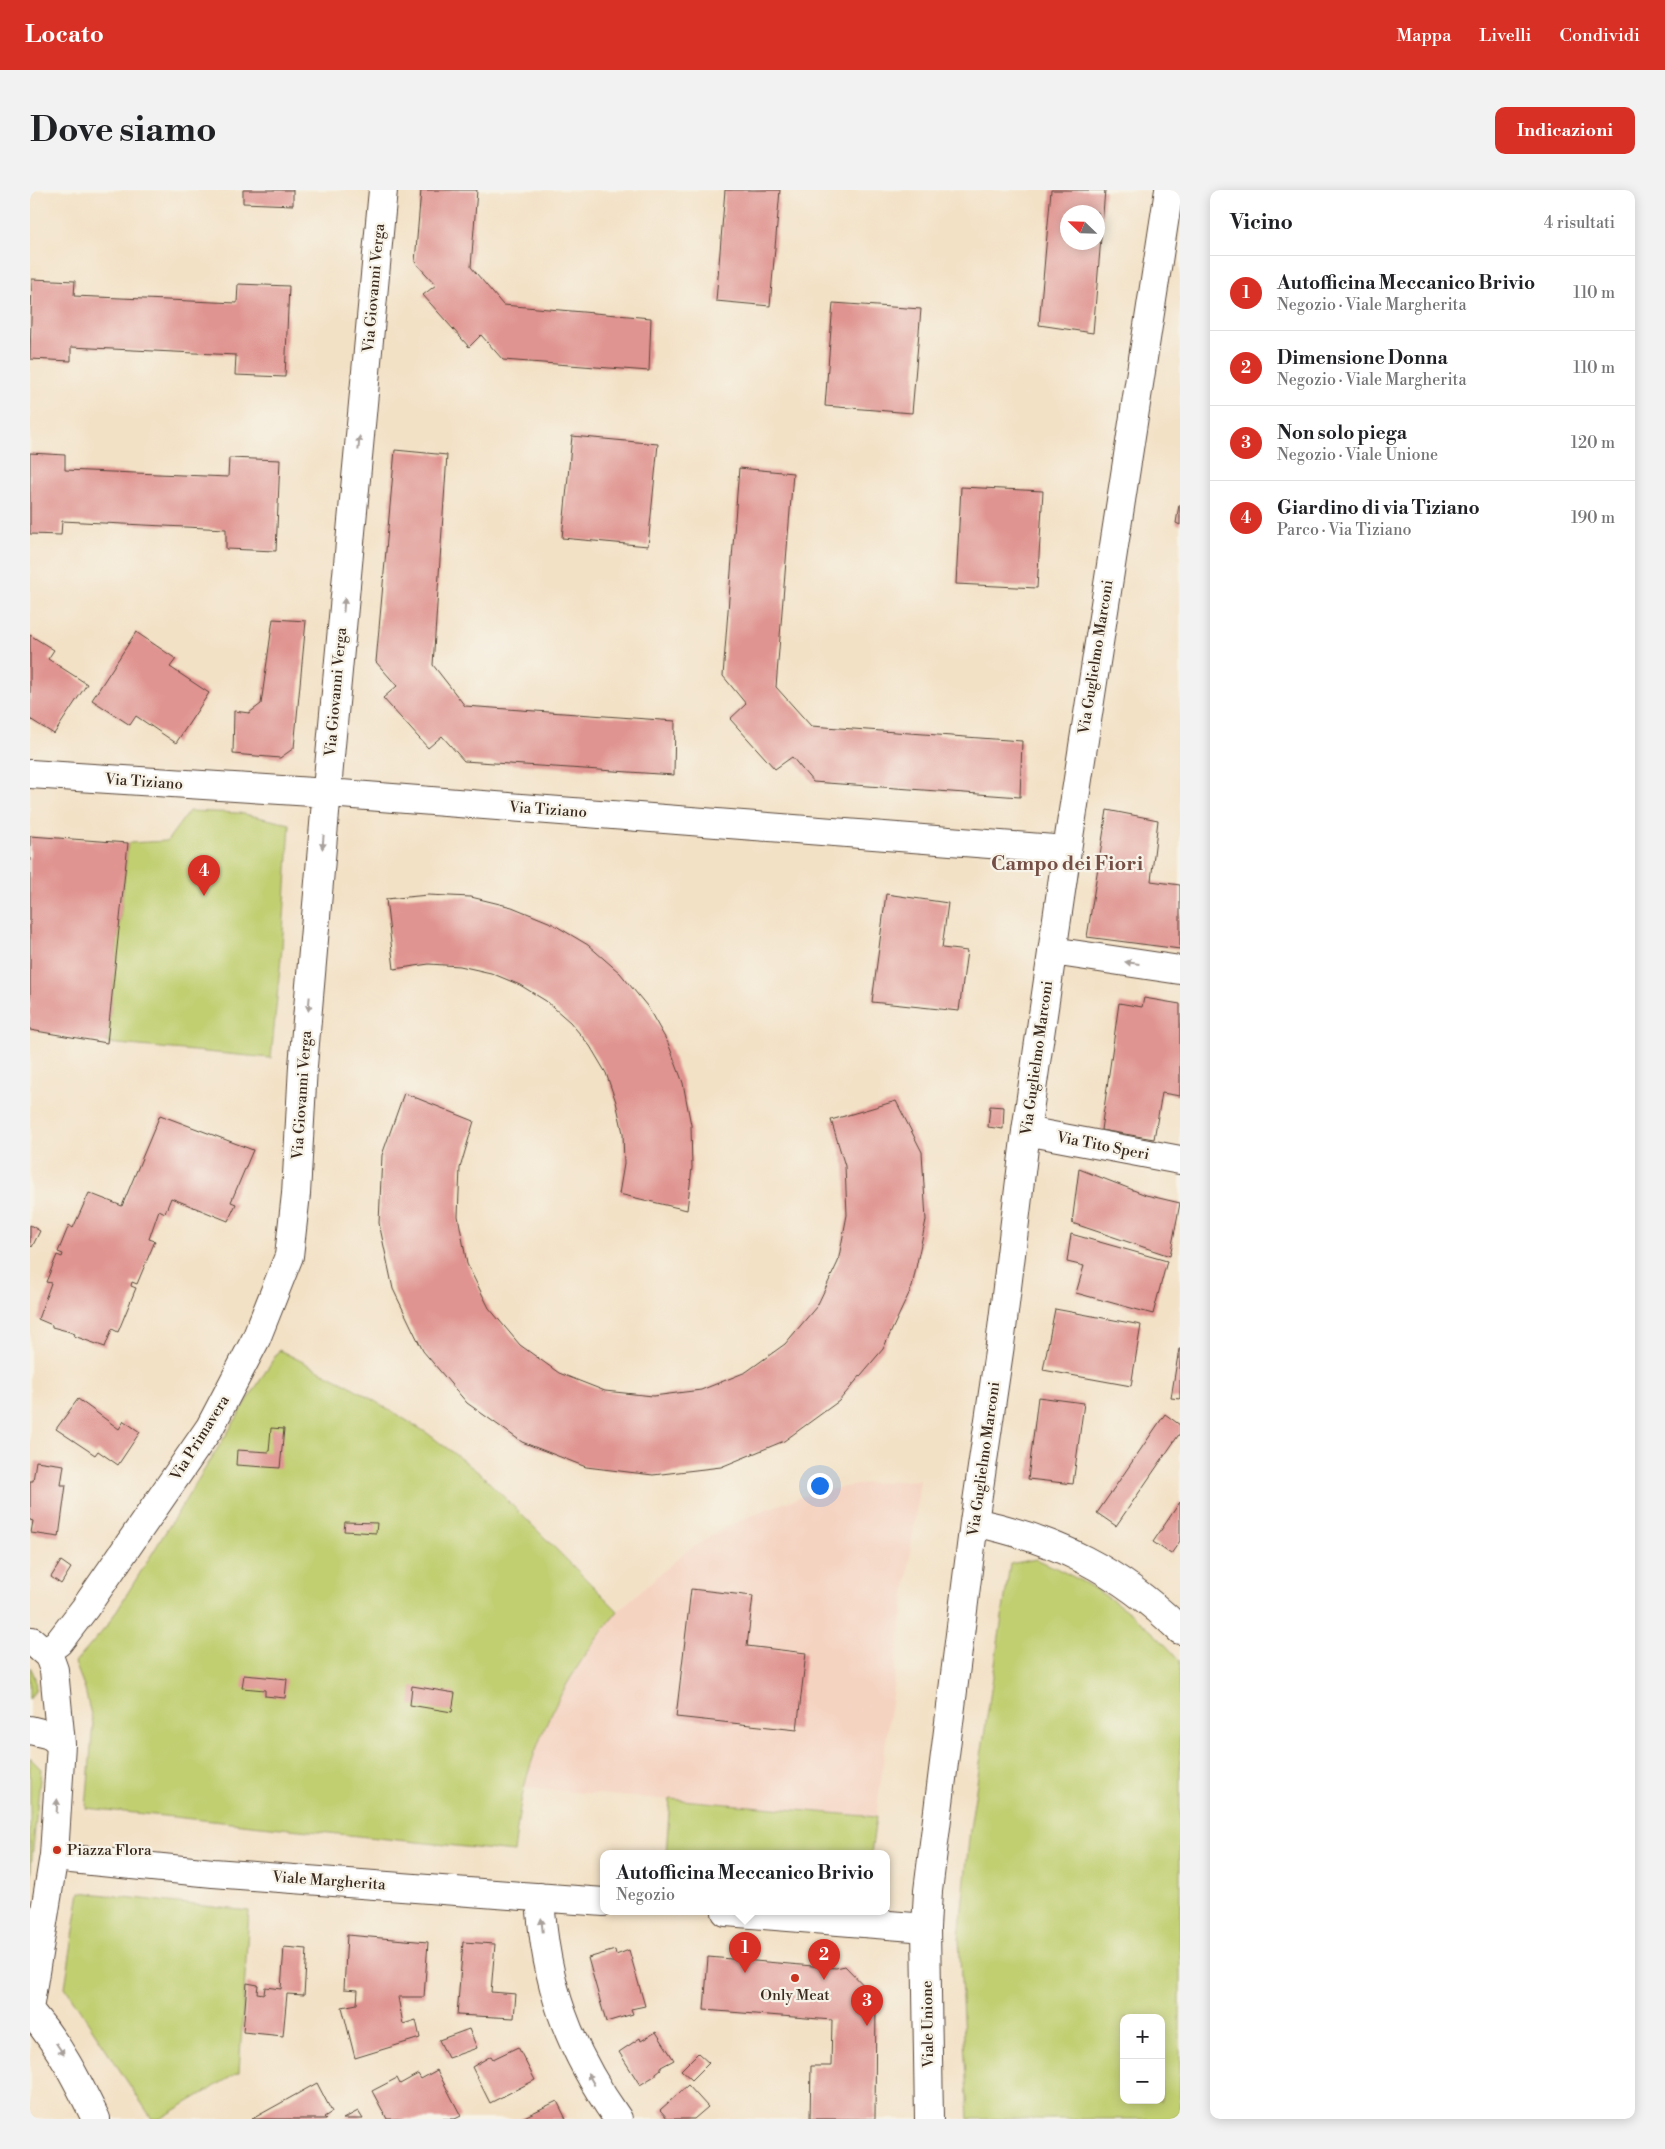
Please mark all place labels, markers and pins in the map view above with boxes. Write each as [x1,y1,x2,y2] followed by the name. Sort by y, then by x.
[188,855,220,896] pin: 4
[67,1841,152,1860] place label: Piazza Flora
[51,1844,63,1856] marker: Piazza Flora
[729,1932,761,1973] pin: 1
[808,1939,840,1980] pin: 2
[789,1972,801,1984] marker: Only Meat
[851,1985,883,2026] pin: 3
[760,1986,830,2005] place label: Only Meat

